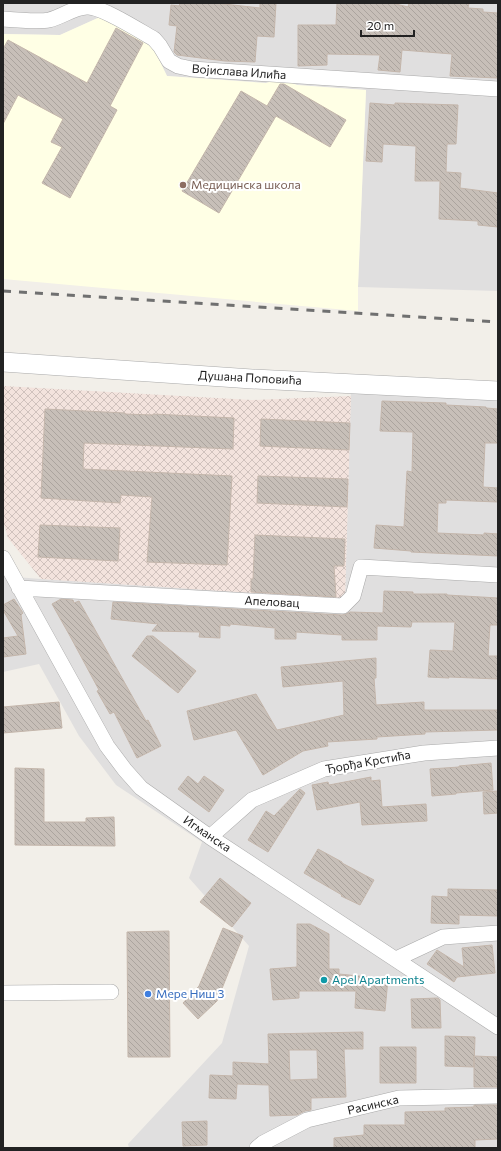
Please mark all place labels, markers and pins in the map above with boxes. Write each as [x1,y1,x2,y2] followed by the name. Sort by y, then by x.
[191,177,301,191] place label: Медицинска школа
[178,180,188,190] marker: Медицинска школа
[332,972,424,986] place label: Apel Apartments
[319,975,329,985] marker: Apel Apartments
[156,986,225,1000] place label: Мере Ниш 3
[143,989,153,999] marker: Мере Ниш 3

